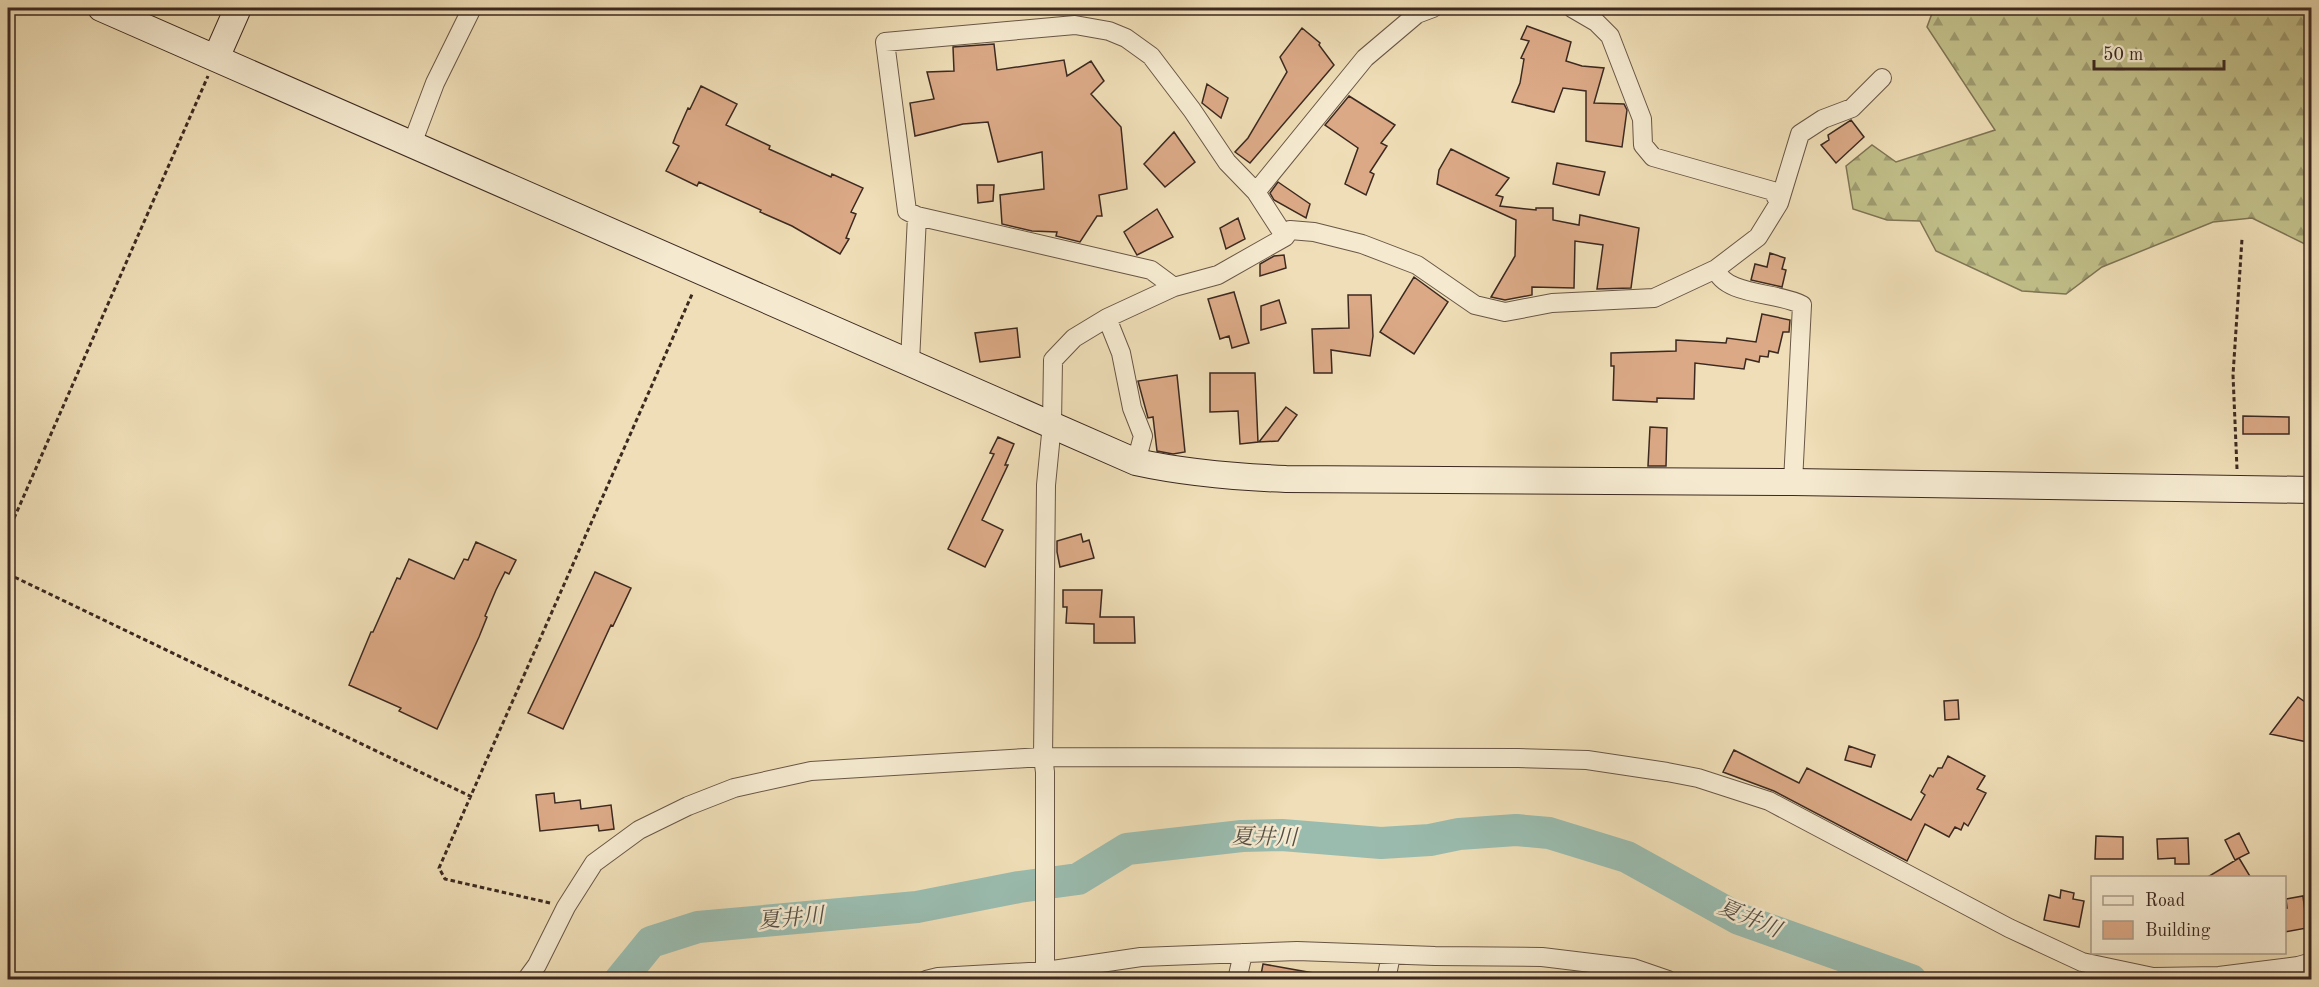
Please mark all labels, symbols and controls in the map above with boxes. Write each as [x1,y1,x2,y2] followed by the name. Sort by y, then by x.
[2094,33,2224,71] scale bar
[2103,46,2143,64] text: 50 m
[1231,824,1299,850] water label: 夏井川
[2091,876,2286,954] legend
[2145,892,2185,910] text: Road
[1714,894,1786,943] water label: 夏井川
[757,903,827,933] water label: 夏井川
[2145,922,2211,940] text: Building

